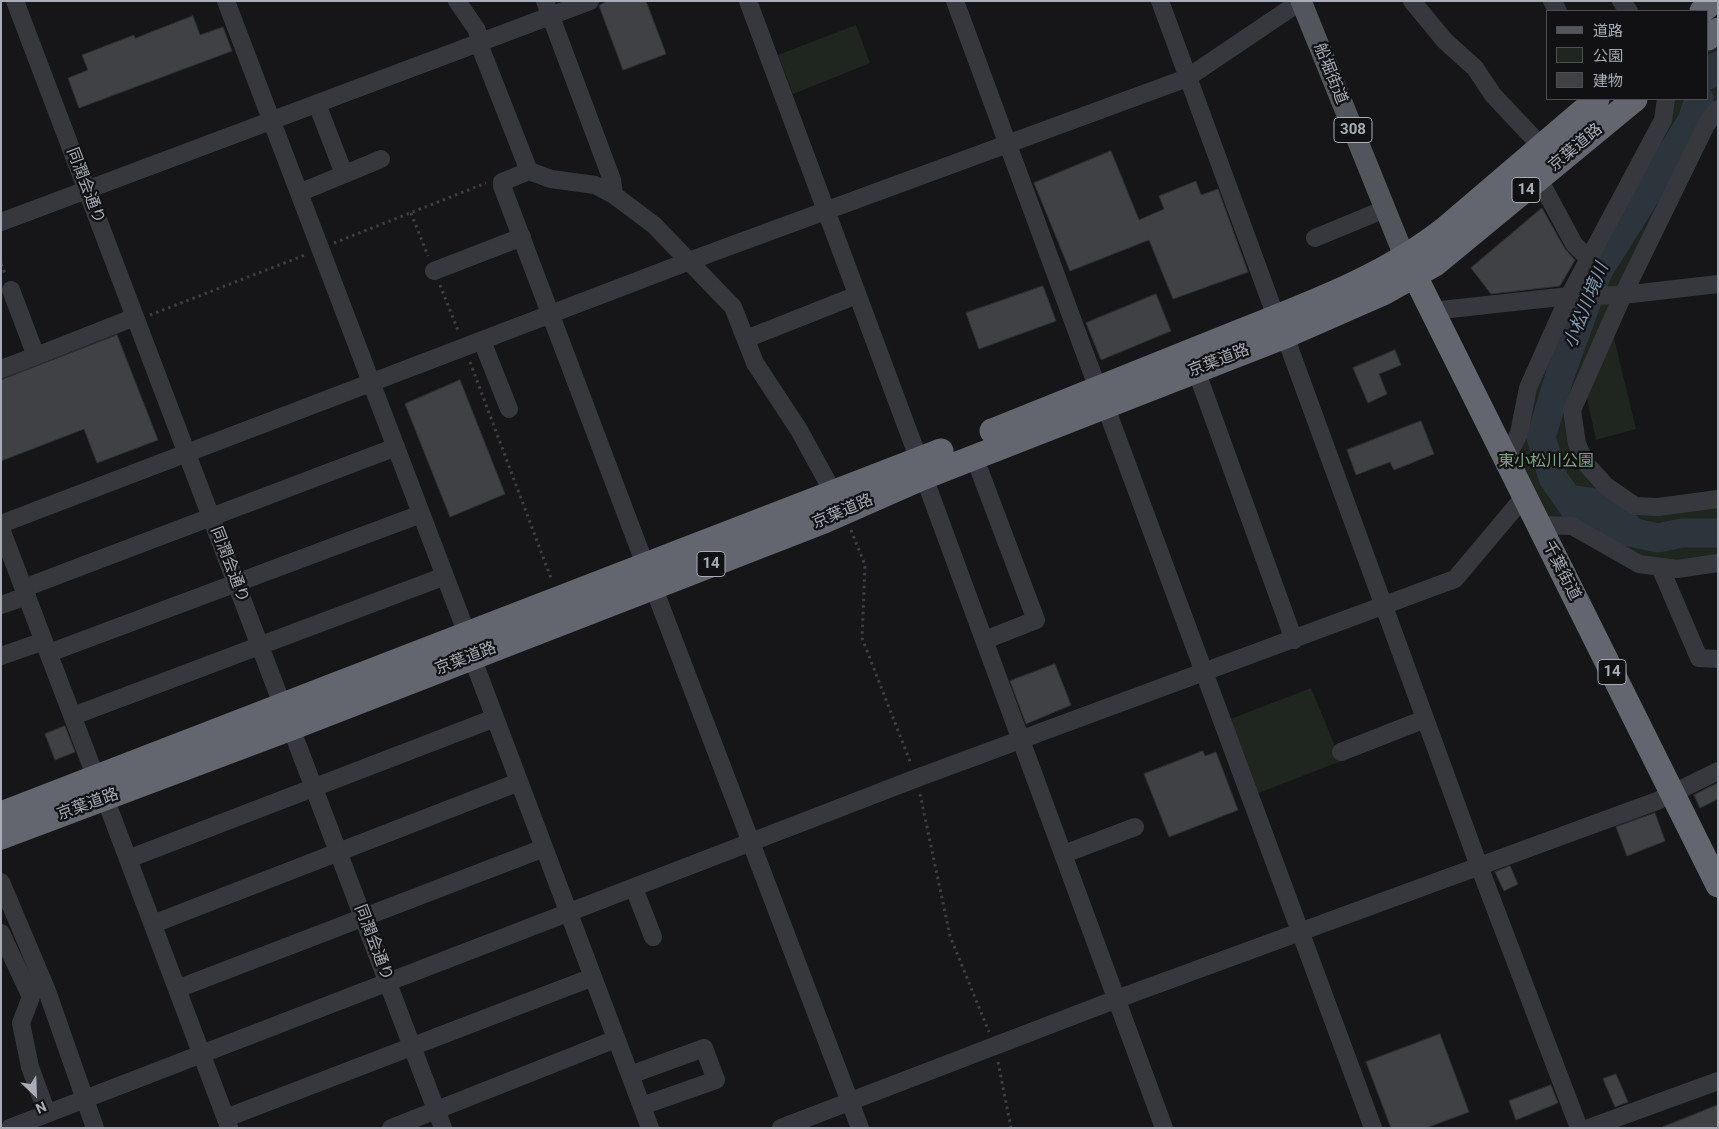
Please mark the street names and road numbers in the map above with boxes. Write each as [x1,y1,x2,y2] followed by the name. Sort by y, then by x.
[1309,41,1351,107] street label: 船堀街道
[1334,118,1372,142] road number: 308
[1545,120,1607,176] street label: 京葉道路
[62,145,108,227] street label: 同潤会通り
[1512,178,1540,202] road number: 14
[1186,341,1252,381] street label: 京葉道路
[810,491,876,533] street label: 京葉道路
[206,524,252,606] street label: 同潤会通り
[1538,538,1584,604] street label: 千葉街道
[697,552,725,576] road number: 14
[433,639,499,679] street label: 京葉道路
[1598,660,1626,684] road number: 14
[55,785,121,825] street label: 京葉道路
[350,902,396,984] street label: 同潤会通り

